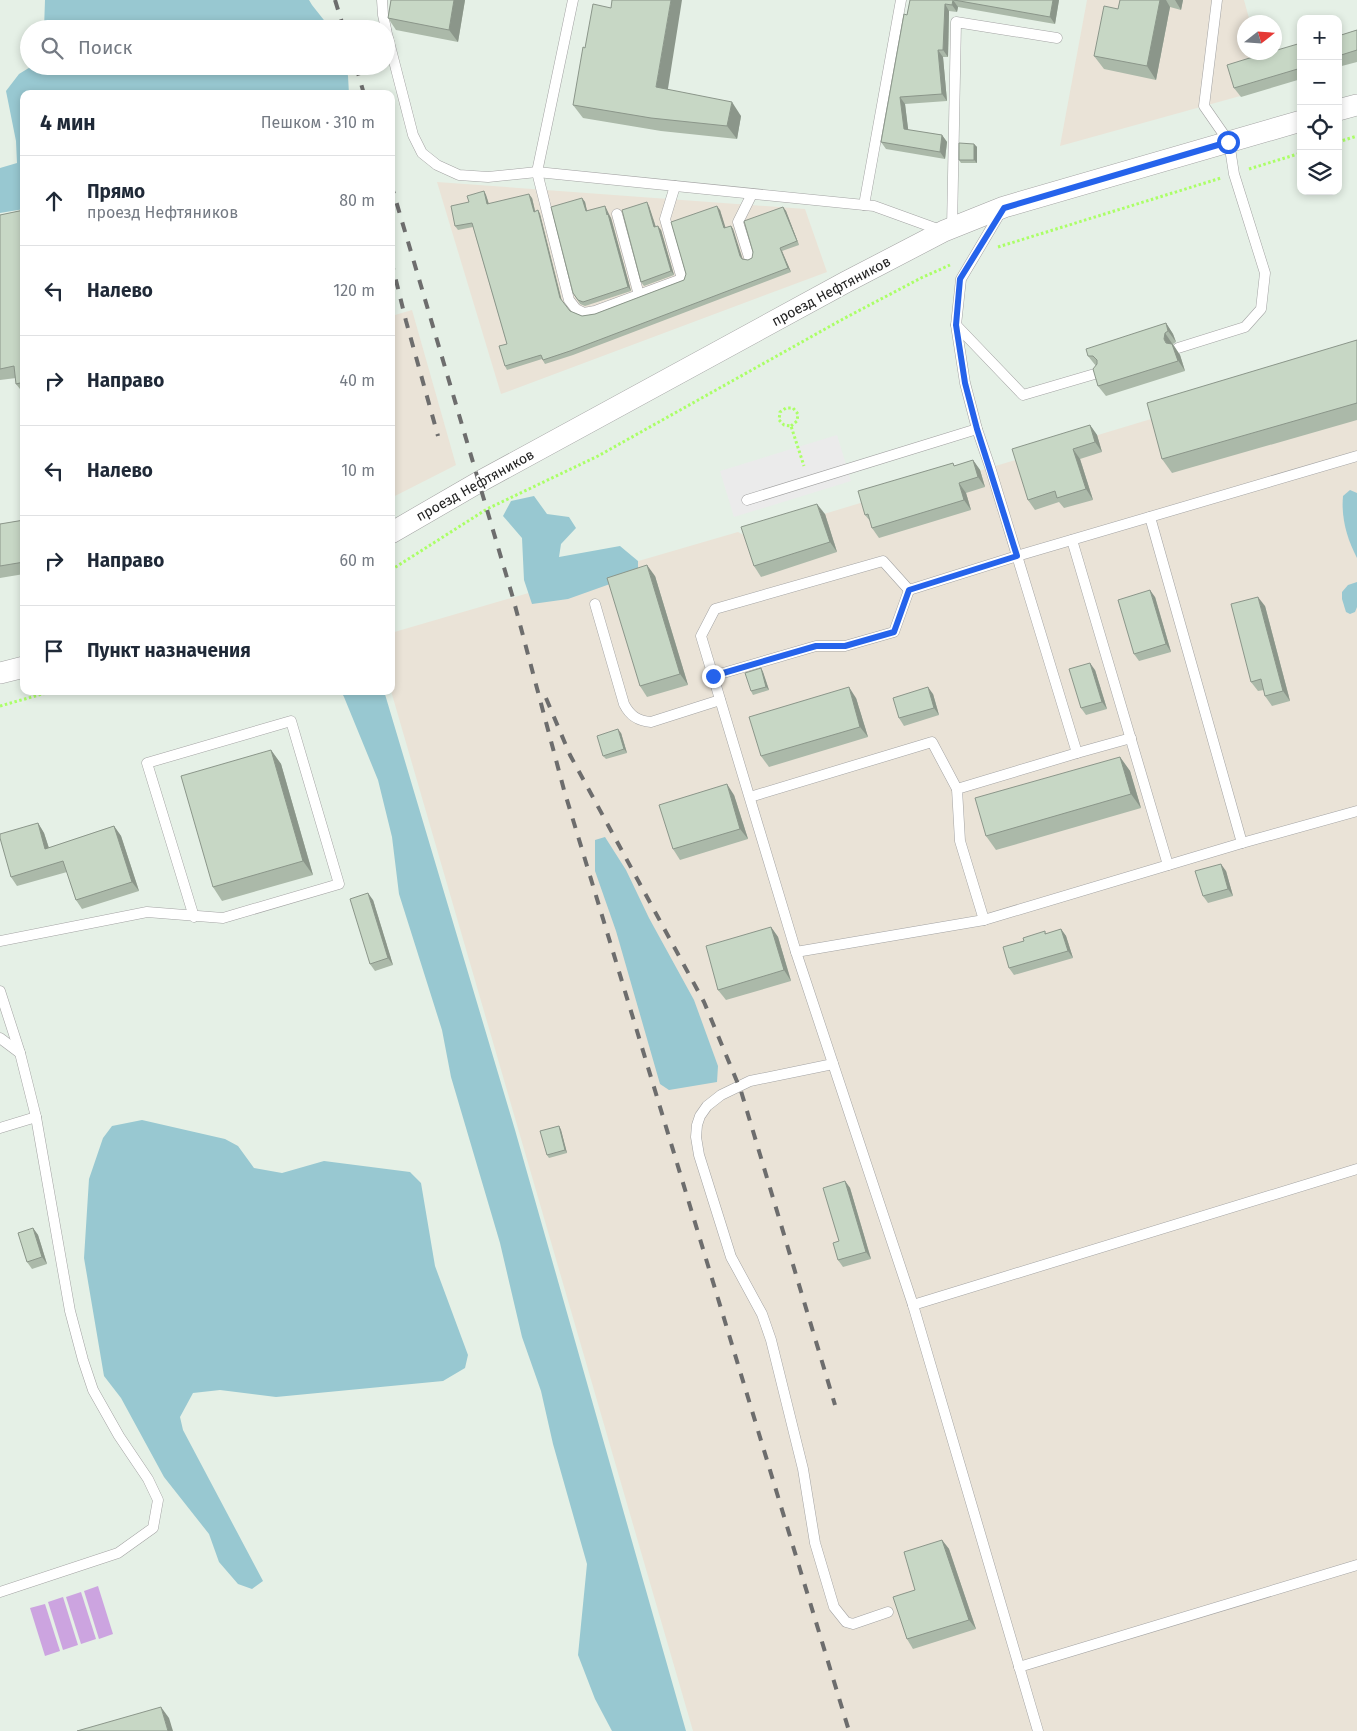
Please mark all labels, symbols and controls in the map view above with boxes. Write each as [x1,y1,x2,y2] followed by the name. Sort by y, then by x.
[1237,15,1282,60] north arrow
[1297,15,1342,195] map controls
[1297,15,1342,60] button: +
[20,20,395,75] search box
[38,34,66,62] icon: search
[78,36,132,59] text: Поиск
[1297,60,1342,105] button: −
[1297,105,1342,150] button: locate
[40,110,96,136] text: 4 мин
[261,113,375,132] text: Пешком · 310 m
[1217,131,1240,154] route start
[1297,150,1342,195] button: layers
[87,180,145,203] text: Прямо
[40,187,68,215] icon: ahead
[339,191,375,210] text: 80 m
[87,203,238,222] text: проезд Нефтяников
[769,253,894,330] street label: проезд Нефтяников
[40,277,68,305] icon: left
[87,279,153,302] text: Налево
[333,281,375,300] text: 120 m
[40,367,68,395] icon: right
[87,369,164,392] text: Направо
[340,371,375,390] text: 40 m
[413,446,537,525] street label: проезд Нефтяников
[40,457,68,485] icon: left
[87,459,153,482] text: Налево
[341,461,375,480] text: 10 m
[40,547,68,575] icon: right
[87,549,164,572] text: Направо
[340,551,375,570] text: 60 m
[40,637,68,665] icon: arrive
[87,639,251,662] text: Пункт назначения
[702,665,725,688] route end

